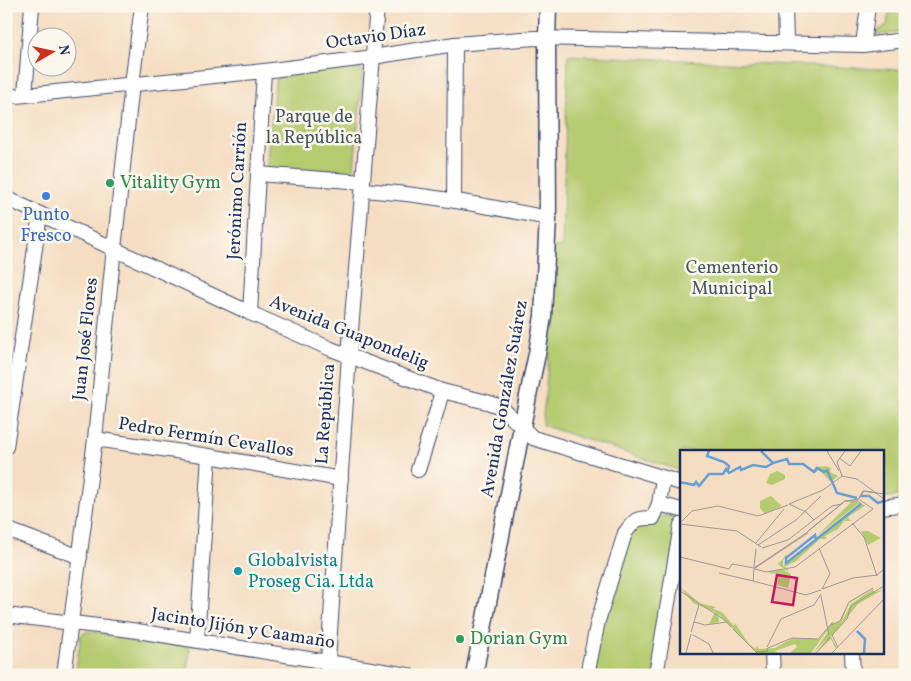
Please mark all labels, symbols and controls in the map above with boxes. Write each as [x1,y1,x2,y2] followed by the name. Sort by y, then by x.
[324,18,428,56] street label: Octavio Díaz
[28,28,78,78] north arrow
[53,44,74,57] text: N
[266,105,362,151] park label: Parque de la República
[222,121,254,261] street label: Jerónimo Carrión
[120,171,221,196] place label: Vitality Gym
[104,177,116,189] marker: Vitality Gym
[40,190,52,202] marker: Punto Fresco
[21,203,71,249] place label: Punto Fresco
[686,256,778,302] park label: Cementerio Municipal
[67,276,105,402] street label: Juan José Flores
[266,290,432,376] street label: Avenida Guapondelig
[475,298,535,500] street label: Avenida González Suárez
[310,363,342,465] street label: La República
[117,412,295,464] street label: Pedro Fermín Cevallos
[680,450,884,654] inset map
[248,549,374,595] place label: Globalvista Proseg Cia. Ltda
[232,565,244,577] marker: Globalvista Proseg Cia. Ltda
[149,602,337,656] street label: Jacinto Jijón y Caamaño
[470,627,568,652] place label: Dorian Gym
[454,633,466,645] marker: Dorian Gym

